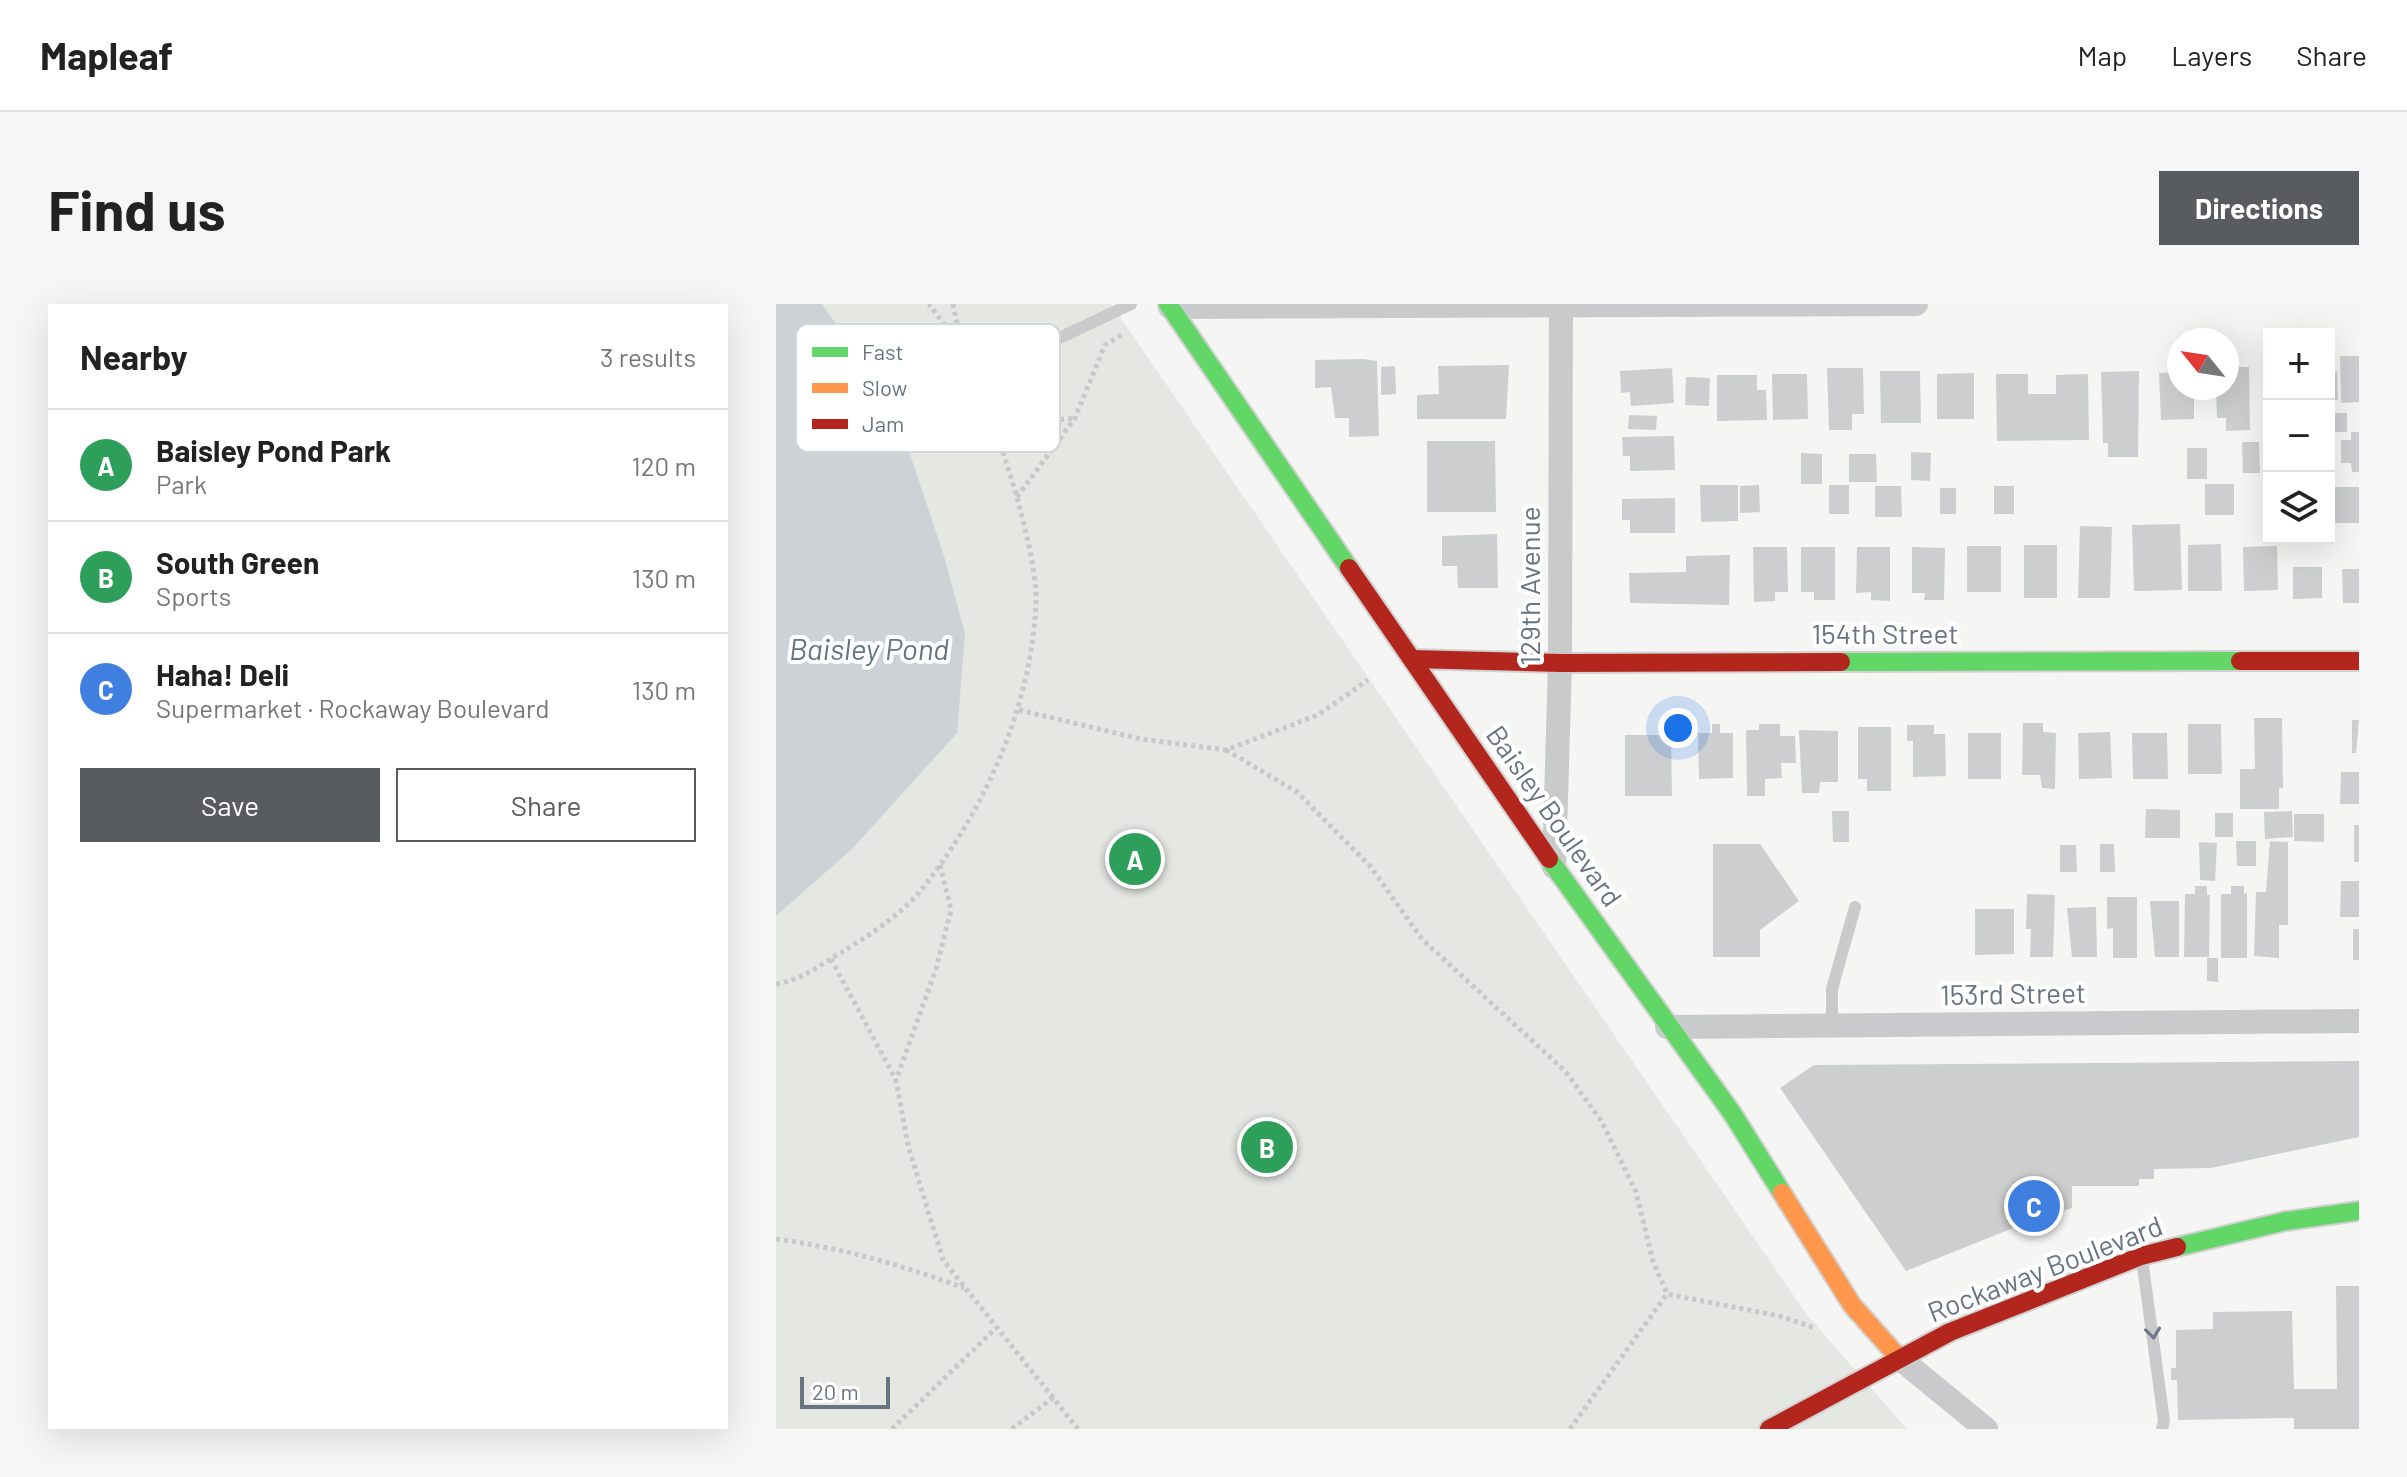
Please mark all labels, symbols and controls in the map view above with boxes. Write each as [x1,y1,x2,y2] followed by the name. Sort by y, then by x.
[40,32,173,78] text: Mapleaf
[2077,38,2127,72] text: Map
[2171,38,2252,72] text: Layers
[2296,38,2367,72] text: Share
[2159,171,2359,245] button: Directions
[48,175,226,242] text: Find us
[796,324,1060,452] legend
[2167,328,2239,400] north arrow
[2263,328,2335,544] map controls
[2263,328,2335,400] button: +
[80,336,188,377] text: Nearby
[862,338,904,364] text: Fast
[600,341,696,372] text: 3 results
[862,374,907,400] text: Slow
[2263,400,2335,472] button: −
[862,410,904,436] text: Jam
[156,432,391,468] text: Baisley Pond Park
[97,450,115,481] text: A
[632,450,696,481] text: 120 m
[156,468,207,499] text: Park
[2263,472,2335,544] button: layers
[1512,506,1546,666] street label: 129th Avenue
[156,544,319,580] text: South Green
[98,562,114,593] text: B
[632,562,696,593] text: 130 m
[156,580,231,611] text: Sports
[1812,616,1958,650] street label: 154th Street
[789,630,949,666] water label: Baisley Pond
[156,656,289,692] text: Haha! Deli
[98,674,114,705] text: C
[632,674,696,705] text: 130 m
[156,692,549,723] text: Supermarket · Rockaway Boulevard
[1658,708,1698,748] your location
[1480,718,1630,913] street label: Baisley Boulevard
[80,768,380,842] button: Save
[396,768,696,842] button: Share
[1109,829,1161,889] pin: A
[1940,975,2086,1011] street label: 153rd Street
[1241,1117,1293,1177] pin: B
[2008,1176,2060,1236] pin: C
[1922,1208,2167,1329] street label: Rockaway Boulevard
[2144,1327,2161,1340] one-way arrow
[800,1373,890,1409] scale bar
[812,1378,859,1404] text: 20 m

